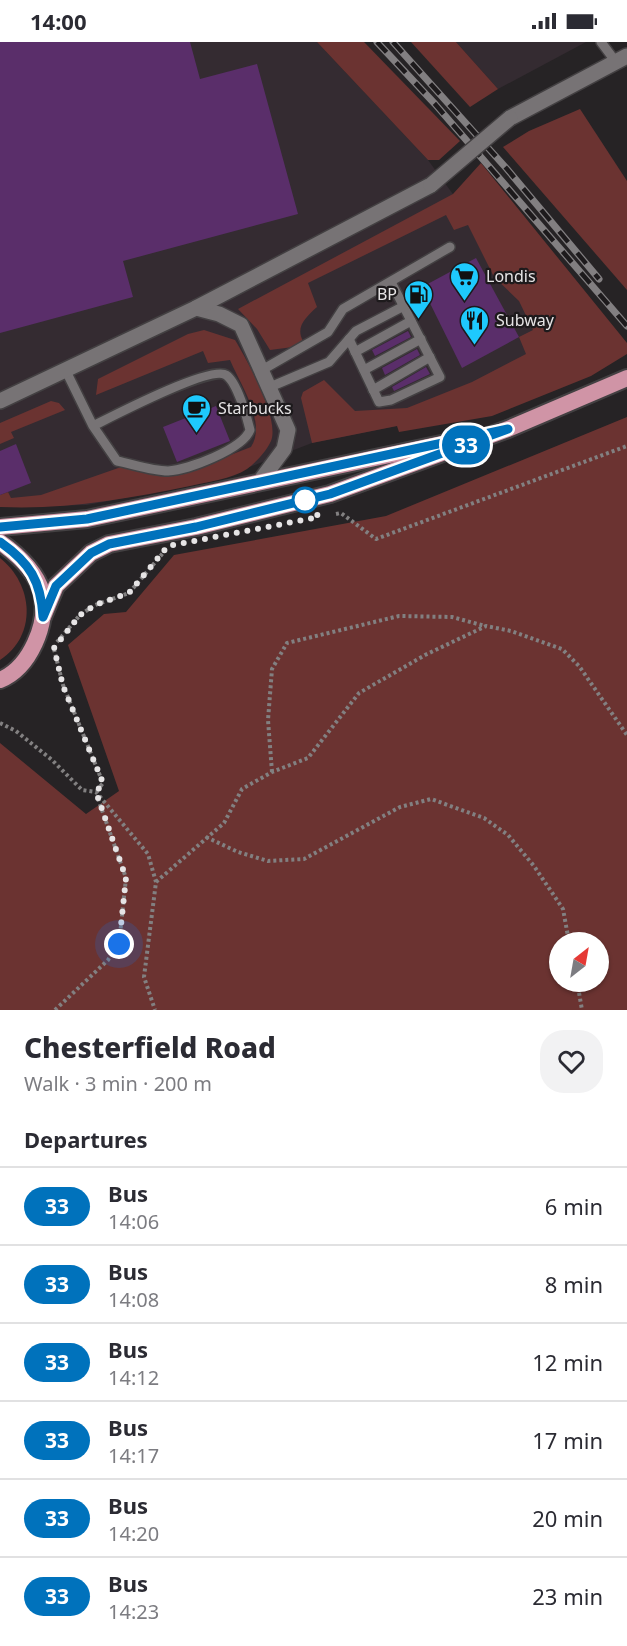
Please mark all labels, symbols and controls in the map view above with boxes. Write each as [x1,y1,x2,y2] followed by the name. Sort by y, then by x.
[30,6,87,36] text: 14:00
[449,260,481,302] supermarket icon: Londis
[486,265,536,287] place label: Londis
[402,278,434,320] fuel station icon: BP
[377,283,397,305] place label: BP
[459,304,491,346] restaurant icon: Subway
[496,309,555,331] place label: Subway
[181,392,213,434] cafe icon: Starbucks
[218,397,292,419] place label: Starbucks
[439,426,493,464] line badge: 33
[454,431,478,459] text: 33
[292,487,318,513] unlabelled marker
[104,929,134,959] your location
[549,932,609,992] north arrow
[549,932,609,992] map controls
[24,1028,276,1066] text: Chesterfield Road
[540,1030,603,1093] button: heart
[24,1070,212,1097] text: Walk · 3 min · 200 m
[24,1124,148,1154] text: Departures
[108,1178,148,1208] text: Bus
[545,1191,603,1221] text: 6 min
[45,1192,69,1220] text: 33
[108,1208,159,1235] text: 14:06
[108,1256,148,1286] text: Bus
[545,1269,603,1299] text: 8 min
[45,1270,69,1298] text: 33
[108,1286,159,1313] text: 14:08
[108,1334,148,1364] text: Bus
[532,1347,603,1377] text: 12 min
[45,1348,69,1376] text: 33
[108,1364,159,1391] text: 14:12
[108,1412,148,1442] text: Bus
[532,1425,603,1455] text: 17 min
[45,1426,69,1454] text: 33
[108,1442,159,1469] text: 14:17
[108,1490,148,1520] text: Bus
[532,1503,603,1533] text: 20 min
[45,1504,69,1532] text: 33
[108,1520,159,1547] text: 14:20
[108,1568,148,1598] text: Bus
[532,1581,603,1611] text: 23 min
[45,1582,69,1610] text: 33
[108,1598,159,1625] text: 14:23

